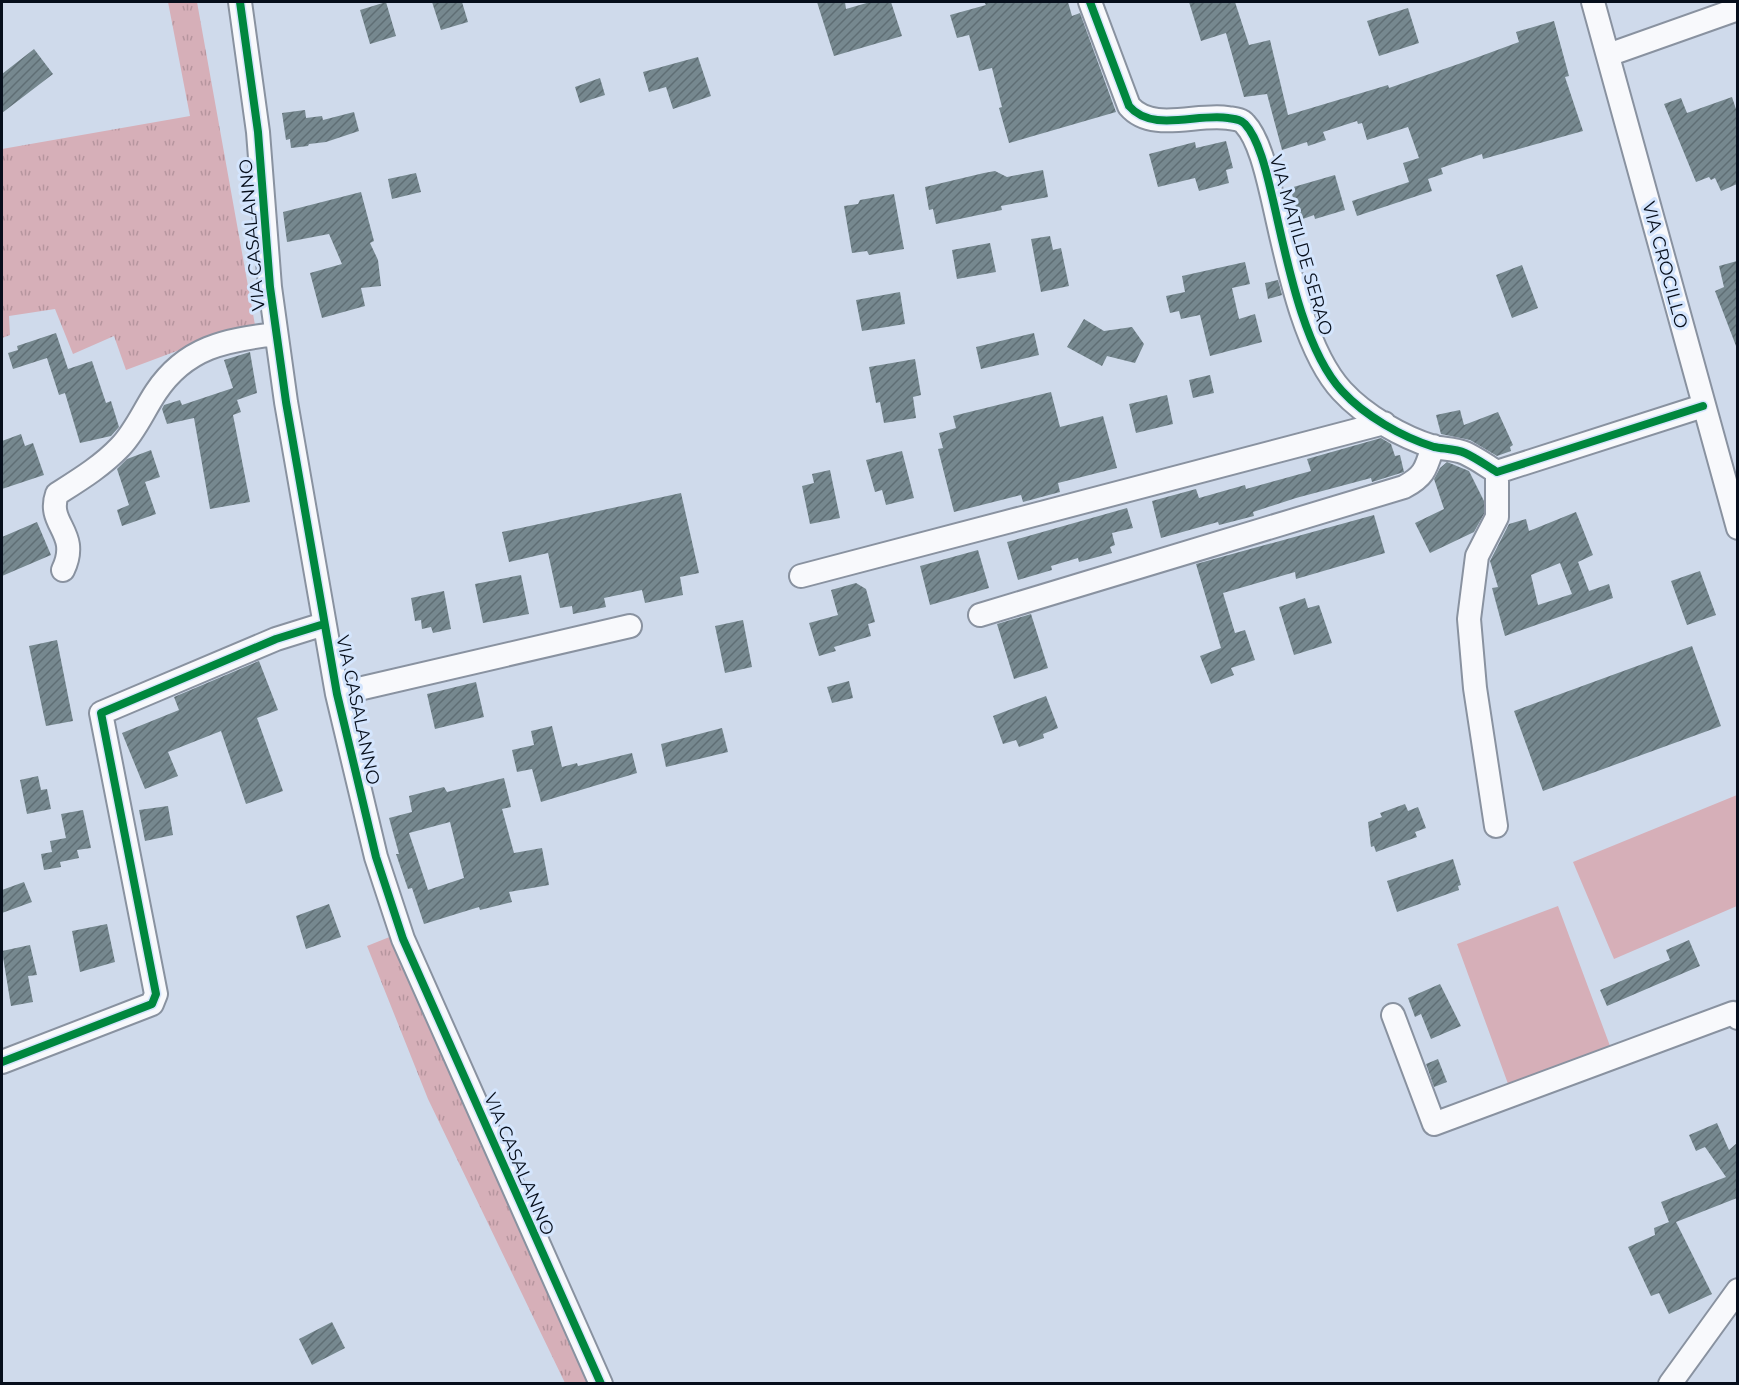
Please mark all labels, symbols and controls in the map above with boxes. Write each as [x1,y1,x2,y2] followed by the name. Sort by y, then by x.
[1265,152,1337,338] street label: VIA MATILDE SERAO
[234,158,270,312] street label: VIA CASALANNO
[1637,199,1693,331] street label: VIA CROCILLO
[331,633,385,787] street label: VIA CASALANNO
[479,1089,559,1239] street label: VIA CASALANNO

